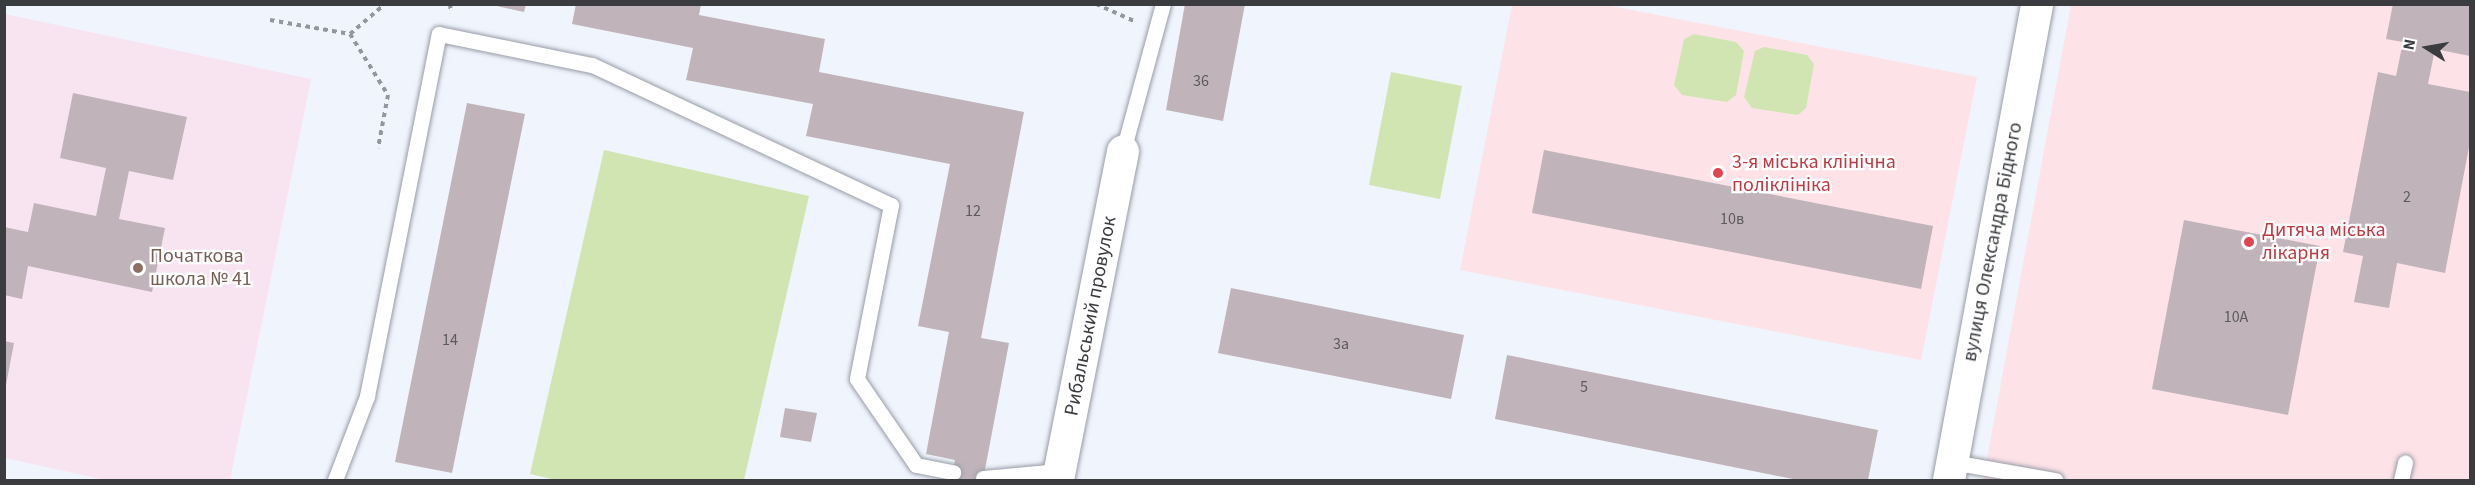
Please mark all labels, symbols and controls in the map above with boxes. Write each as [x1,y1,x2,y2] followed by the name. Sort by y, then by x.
[2397,18,2457,78] north arrow
[2398,37,2421,52] text: N
[1193,71,1209,91] house number: 36
[1958,120,2028,364] street label: вулиця Олександра Бідного
[1732,150,1896,197] place label: 3-я міська клінічна поліклініка
[1709,164,1727,182] marker: 3-я міська клінічна поліклініка
[2403,187,2411,207] house number: 2
[965,201,981,221] house number: 12
[1720,209,1744,229] house number: 10в
[1060,214,1122,418] street label: Рибальський провулок
[2262,219,2386,266] place label: Дитяча міська лікарня
[2240,233,2258,251] marker: Дитяча міська лікарня
[150,244,252,291] place label: Початкова школа № 41
[131,261,145,275] marker: Початкова школа № 41
[2224,307,2248,327] house number: 10А
[442,330,458,350] house number: 14
[1333,334,1349,354] house number: 3а
[1580,377,1588,397] house number: 5

